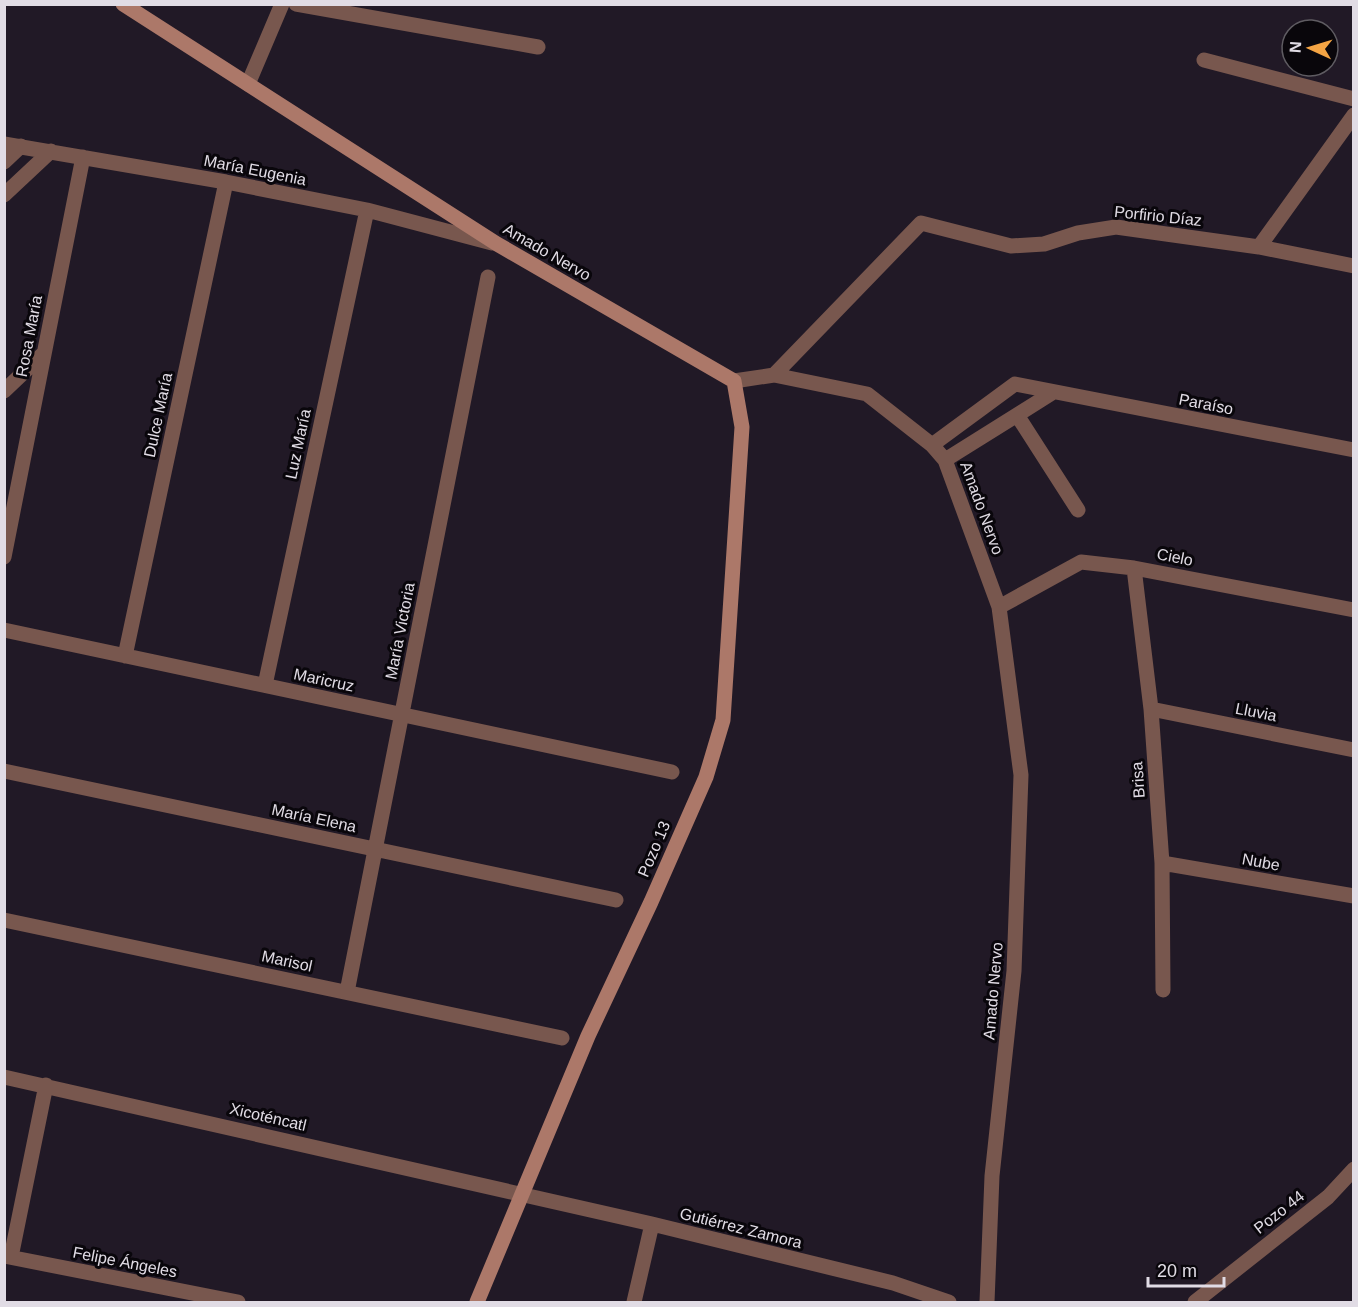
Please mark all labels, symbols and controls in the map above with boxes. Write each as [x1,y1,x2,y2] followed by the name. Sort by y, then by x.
[1280,18,1340,78] north arrow
[1287,41,1304,53] text: N
[202,152,308,188] street label: María Eugenia
[1113,203,1203,229] street label: Porfirio Díaz
[500,220,594,284] street label: Amado Nervo
[13,294,45,378] street label: Rosa María
[141,371,175,459] street label: Dulce María
[1177,390,1235,418] street label: Paraíso
[282,407,314,481] street label: Luz María
[957,459,1007,557] street label: Amado Nervo
[1155,545,1195,569] street label: Cielo
[382,581,418,681] street label: María Victoria
[292,665,356,695] street label: Maricruz
[1234,700,1278,724] street label: Lluvia
[1128,761,1148,799] street label: Brisa
[270,801,358,835] street label: María Elena
[635,819,673,879] street label: Pozo 13
[1241,850,1281,874] street label: Nube
[980,941,1006,1040] street label: Amado Nervo
[260,947,314,975] street label: Marisol
[228,1100,308,1134] street label: Xicoténcatl
[1251,1187,1307,1237] street label: Pozo 44
[678,1205,804,1251] street label: Gutiérrez Zamora
[71,1243,179,1280] street label: Felipe Ángeles
[1148,1250,1224,1288] scale bar
[1157,1261,1197,1281] text: 20 m

